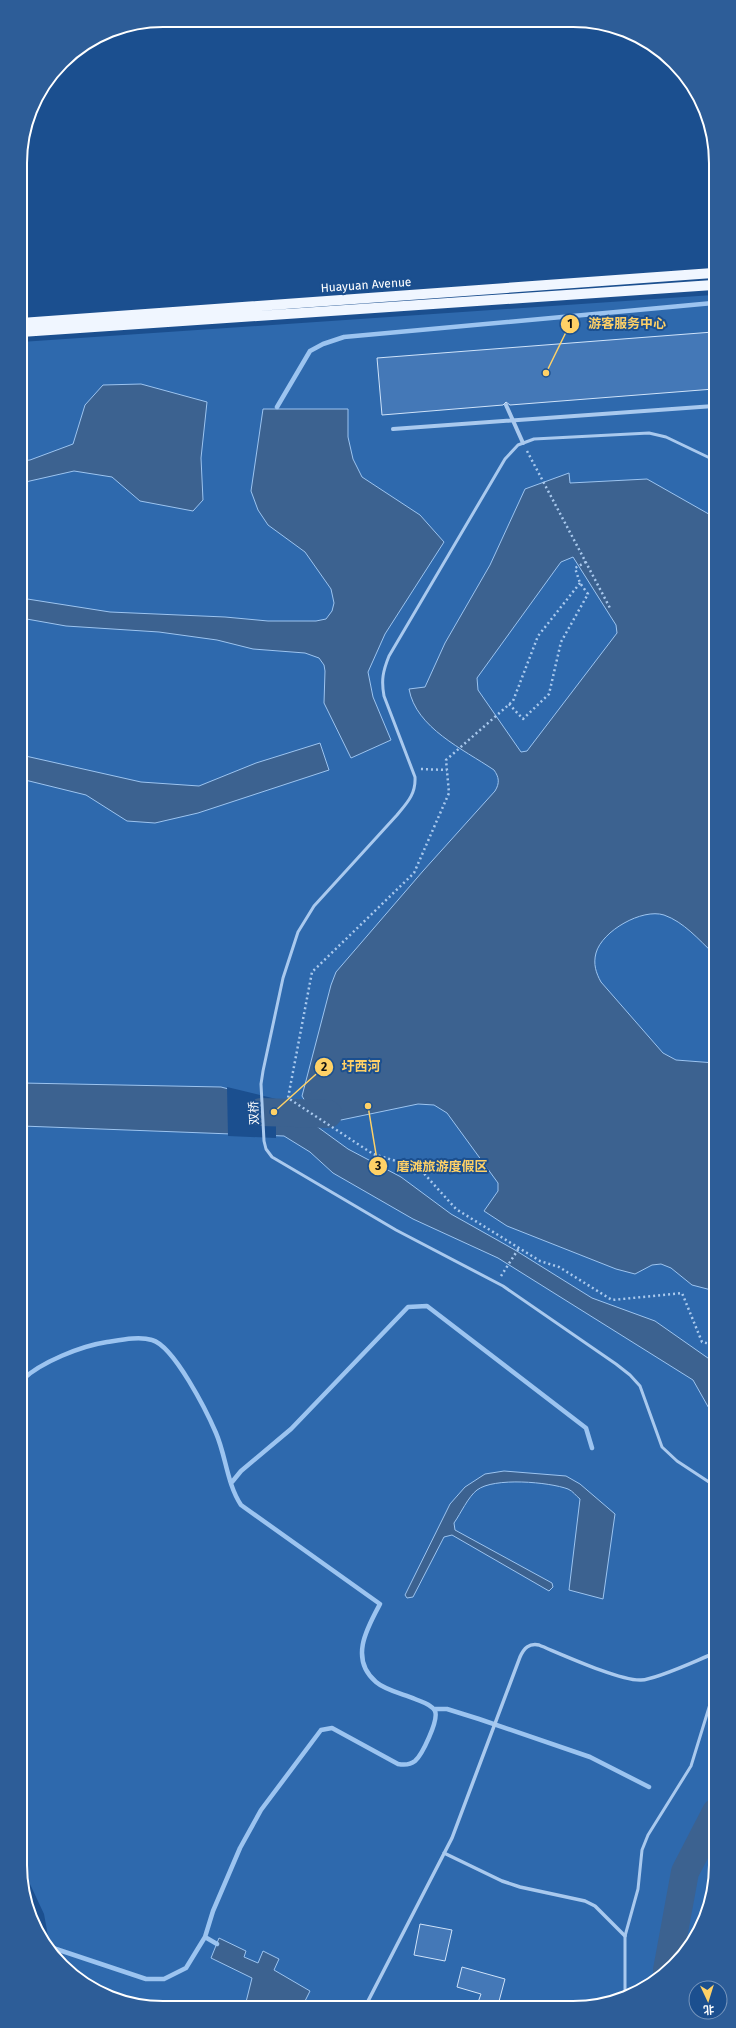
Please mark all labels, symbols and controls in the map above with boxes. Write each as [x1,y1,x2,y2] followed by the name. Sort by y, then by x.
[320,275,412,295] street label: Huayuan Avenue
[560,311,674,336] callout: 游客服务中心
[588,316,666,331] text: 游客服务中心
[567,317,573,331] text: 1
[314,1054,389,1079] callout: 圩西河
[341,1059,381,1074] text: 圩西河
[321,1060,327,1074] text: 2
[246,1101,262,1125] street label: 双桥
[368,1154,495,1179] callout: 磨滩旅游度假区
[374,1159,381,1173] text: 3
[396,1159,488,1174] text: 磨滩旅游度假区
[688,1980,728,2020] north arrow
[703,2003,715,2016] text: 北

